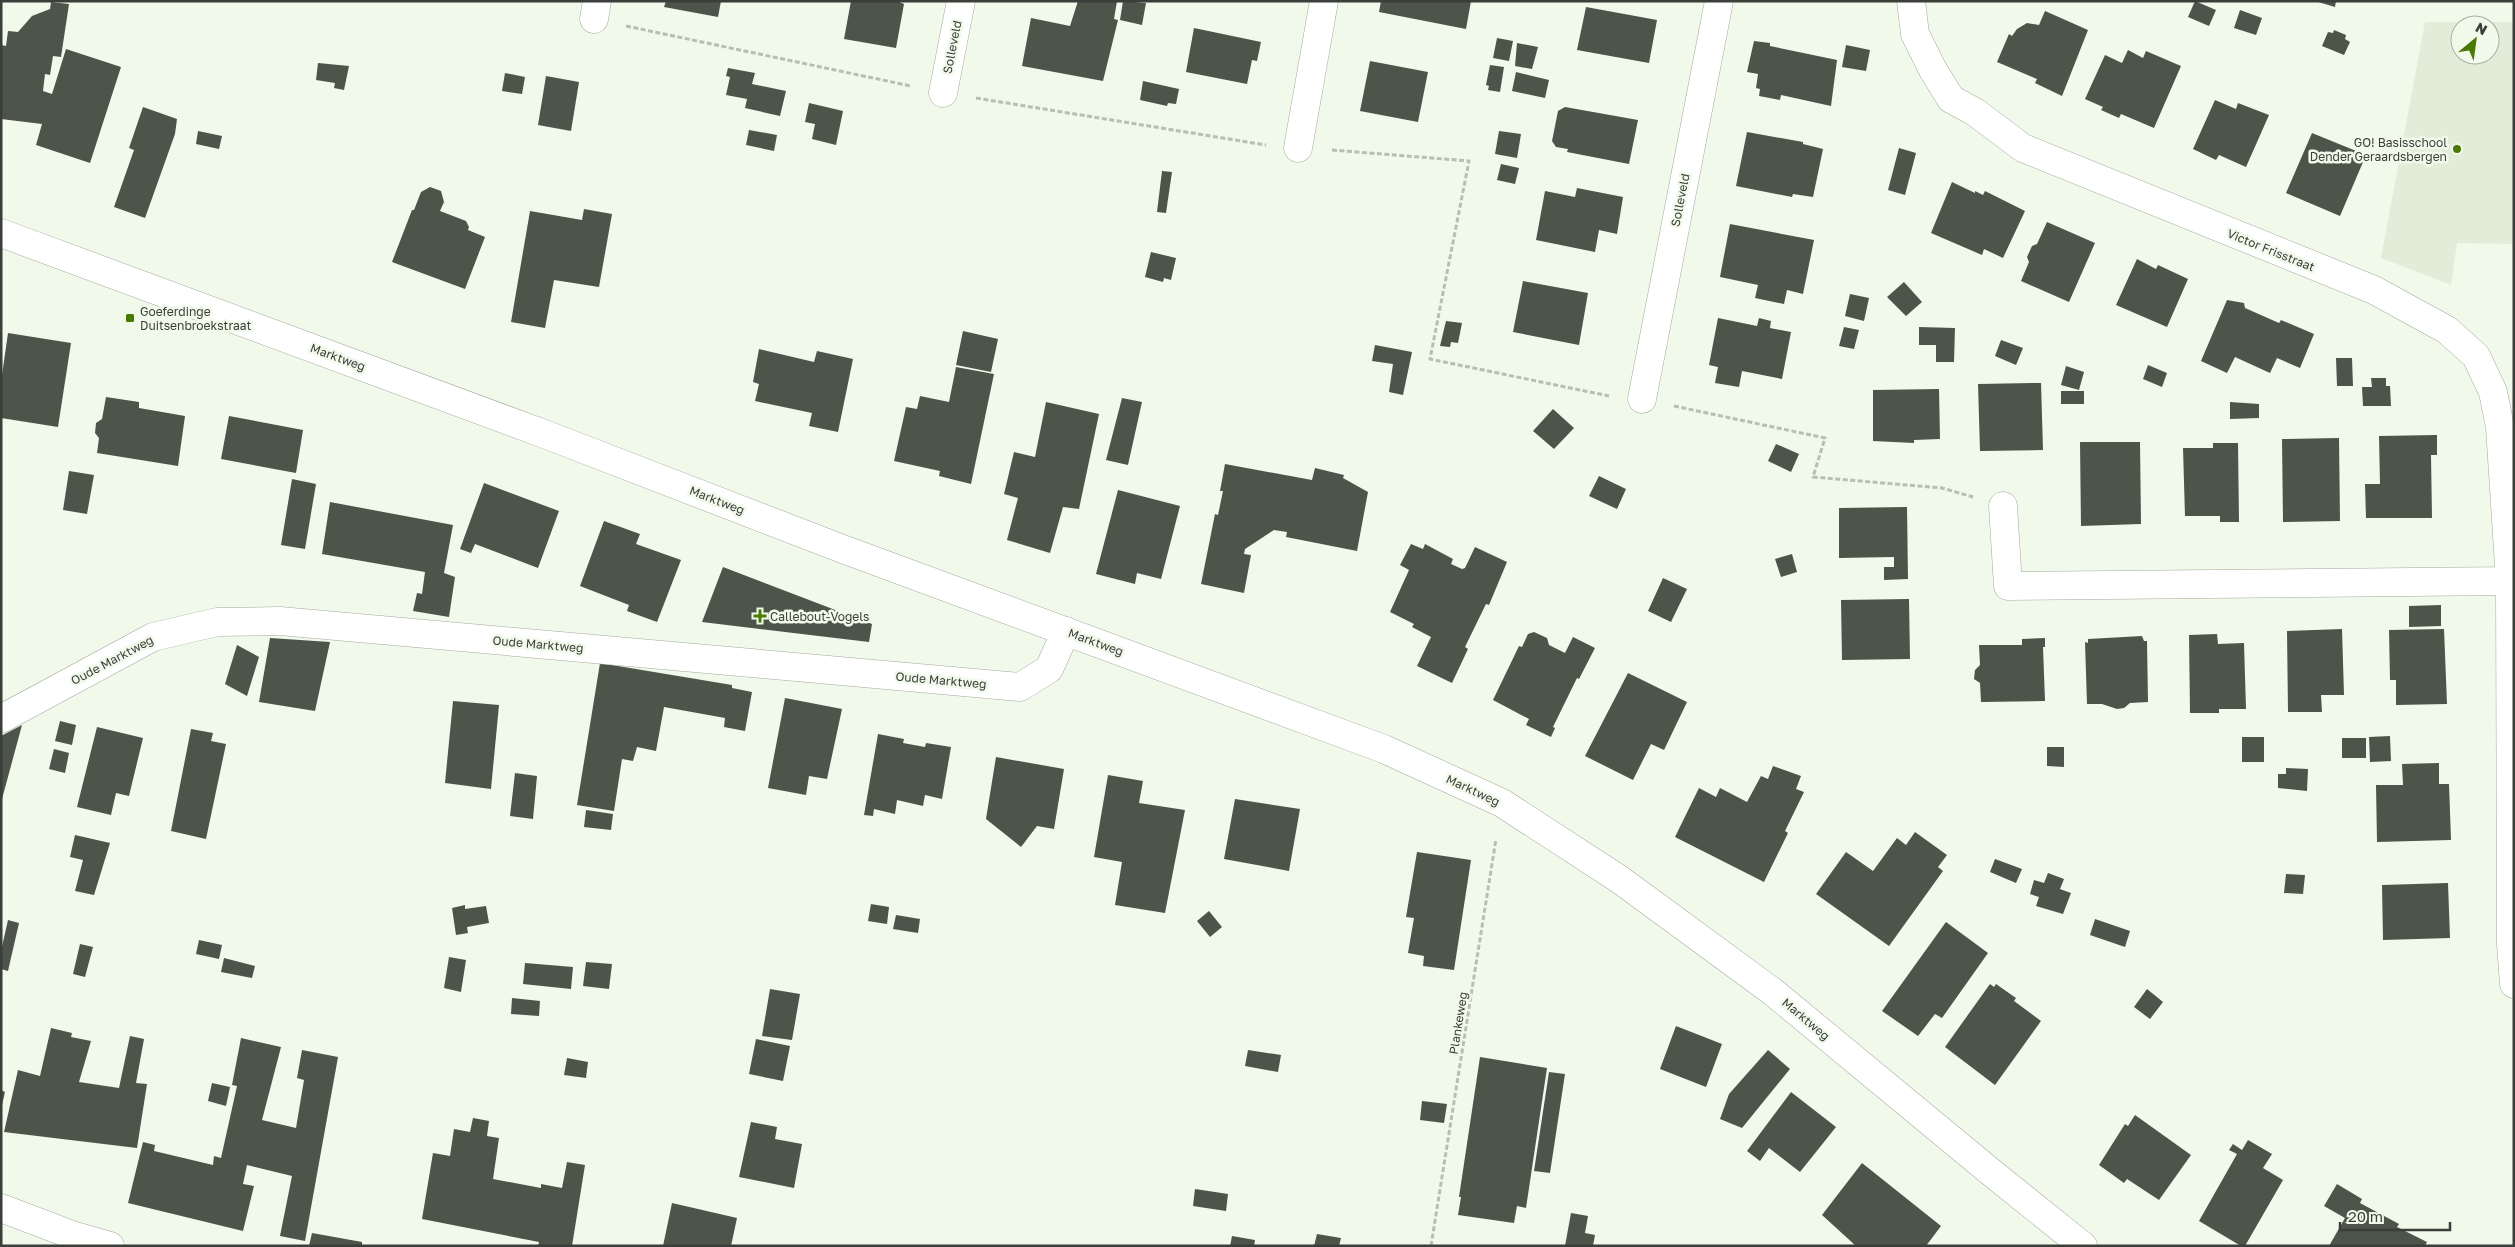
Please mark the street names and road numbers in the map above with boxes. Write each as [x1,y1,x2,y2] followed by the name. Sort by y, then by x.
[940,19,964,75] street label: Solleveld
[1668,172,1692,228] street label: Solleveld
[2225,226,2317,274] street label: Victor Frisstraat
[308,340,368,374] street label: Marktweg
[687,483,747,517] street label: Marktweg
[1066,625,1126,659] street label: Marktweg
[68,632,156,688] street label: Oude Marktweg
[492,633,584,655] street label: Oude Marktweg
[895,669,987,691] street label: Oude Marktweg
[1444,771,1502,809] street label: Marktweg
[1446,991,1470,1055] street label: Plankeweg
[1779,995,1833,1043] street label: Marktweg

